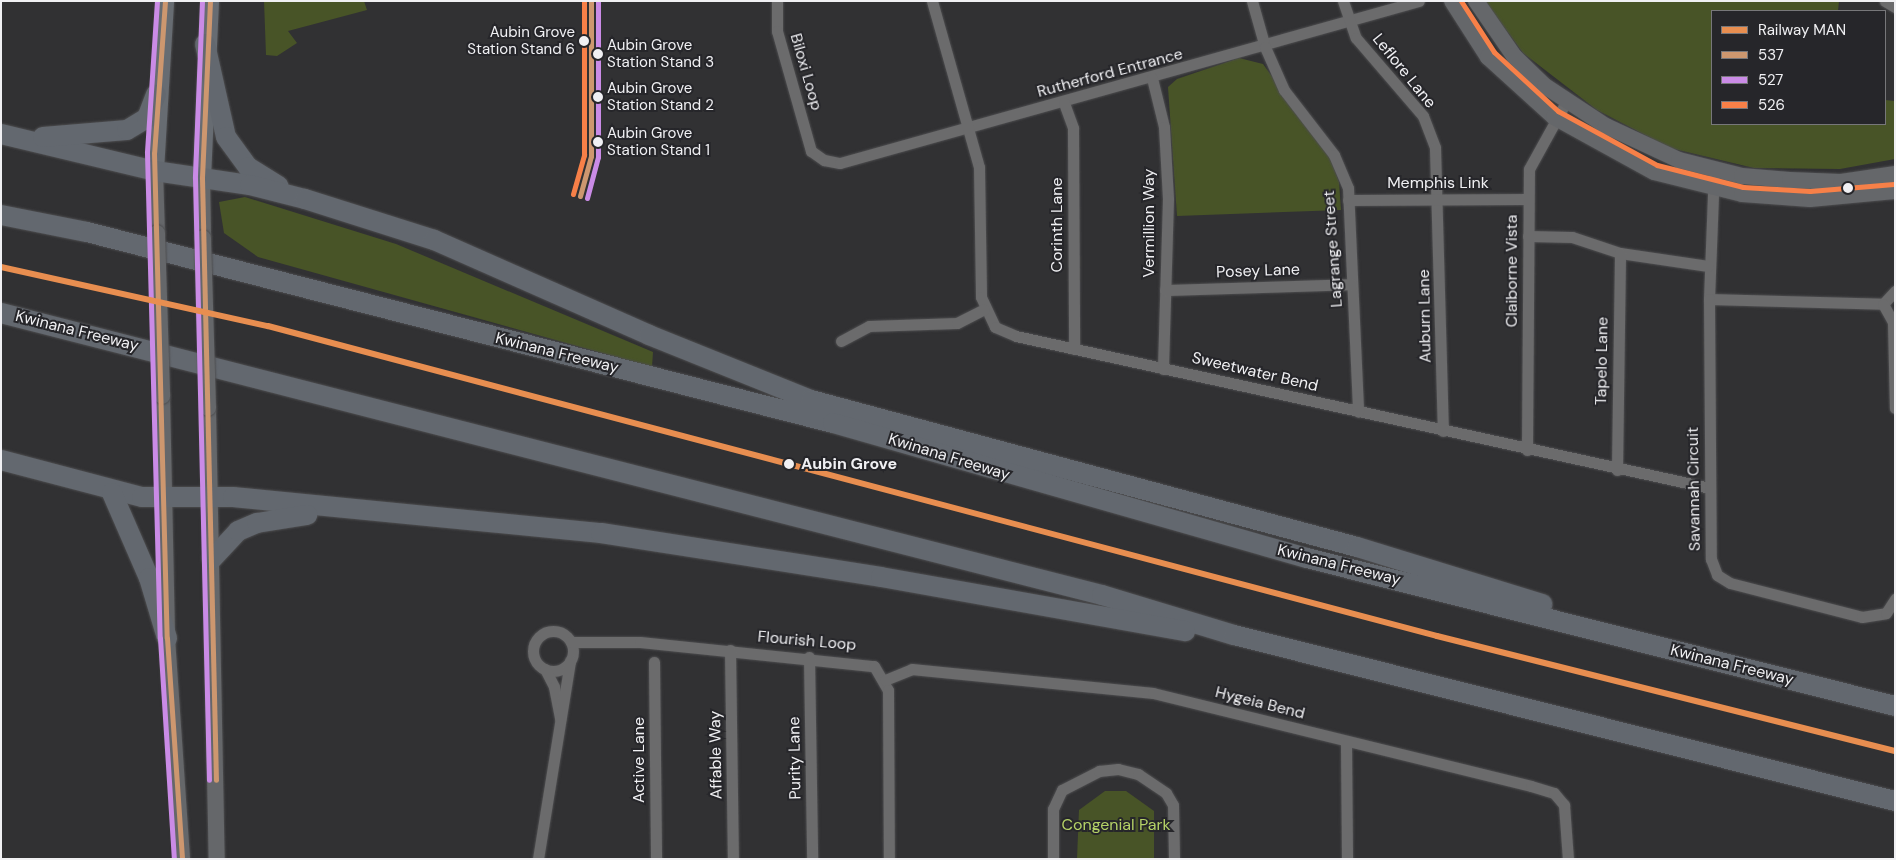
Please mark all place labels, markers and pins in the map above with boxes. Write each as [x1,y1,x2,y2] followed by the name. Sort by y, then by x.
[467,23,575,58] place label: Aubin Grove Station Stand 6
[579,36,589,46] marker: Aubin Grove Station Stand 6
[607,36,714,71] place label: Aubin Grove Station Stand 3
[593,49,603,59] marker: Aubin Grove Station Stand 3
[607,79,714,114] place label: Aubin Grove Station Stand 2
[593,92,603,102] marker: Aubin Grove Station Stand 2
[607,124,710,159] place label: Aubin Grove Station Stand 1
[593,137,603,147] marker: Aubin Grove Station Stand 1
[1843,183,1853,193] unlabelled marker
[801,454,897,474] place label: Aubin Grove
[781,456,797,472] marker: Aubin Grove

